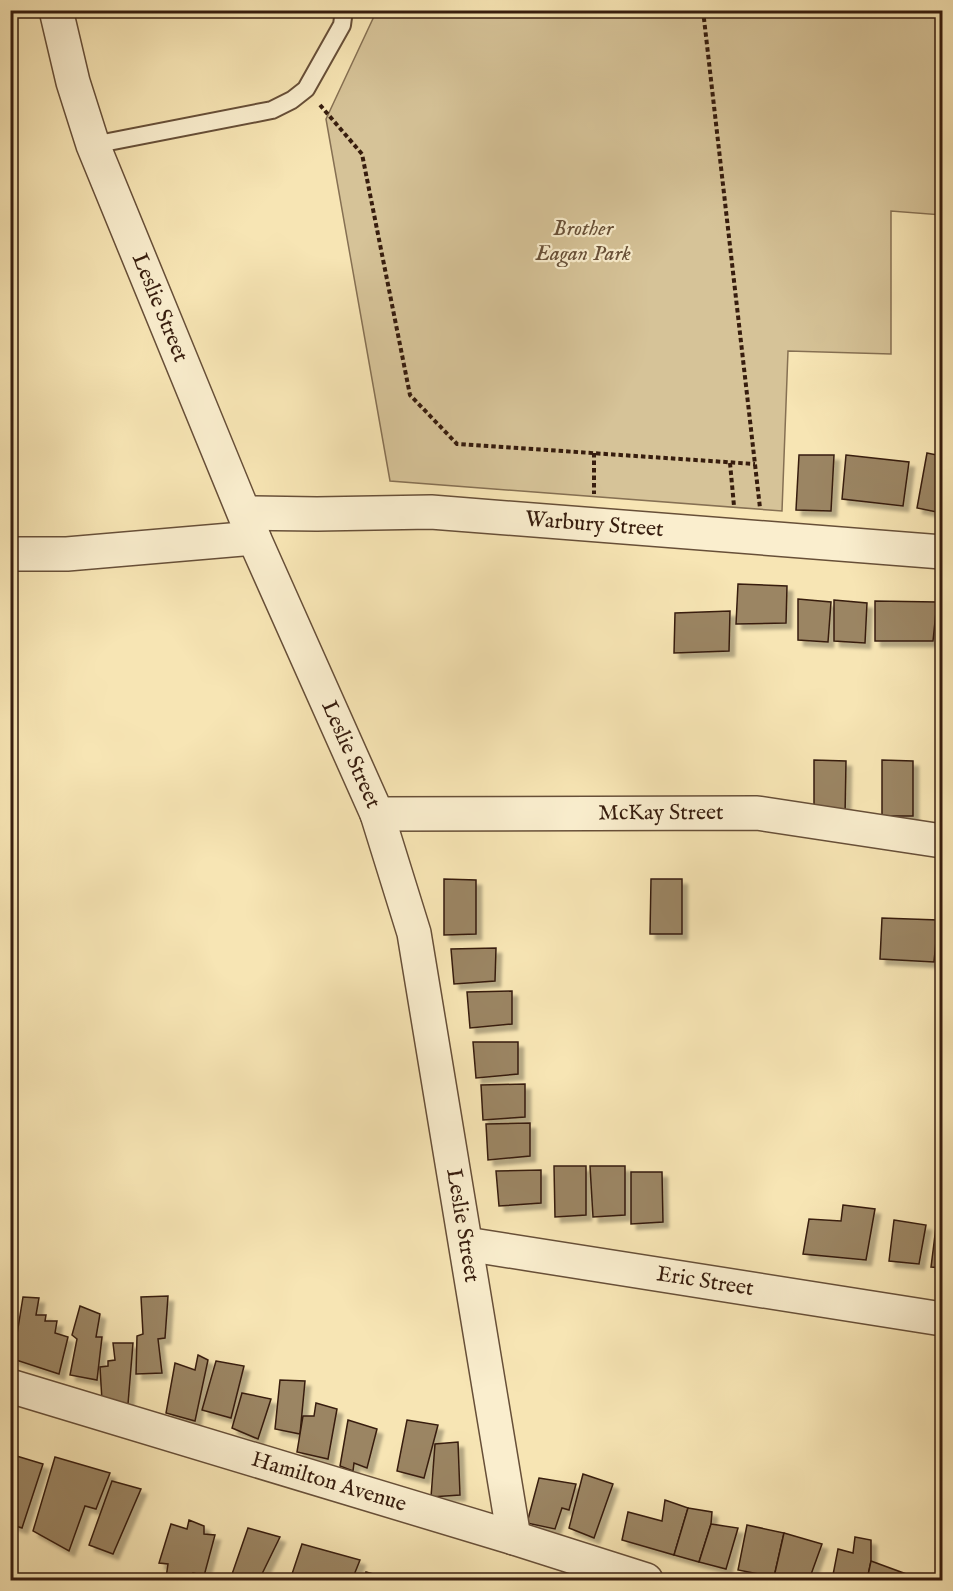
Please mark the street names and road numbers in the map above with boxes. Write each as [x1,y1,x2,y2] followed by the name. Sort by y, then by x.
[125,249,195,367] street label: Leslie Street
[524,505,665,544] street label: Warbury Street
[314,696,387,813] street label: Leslie Street
[598,799,724,827] street label: McKay Street
[439,1166,486,1285] street label: Leslie Street
[654,1260,756,1303] street label: Eric Street
[248,1446,410,1519] street label: Hamilton Avenue

